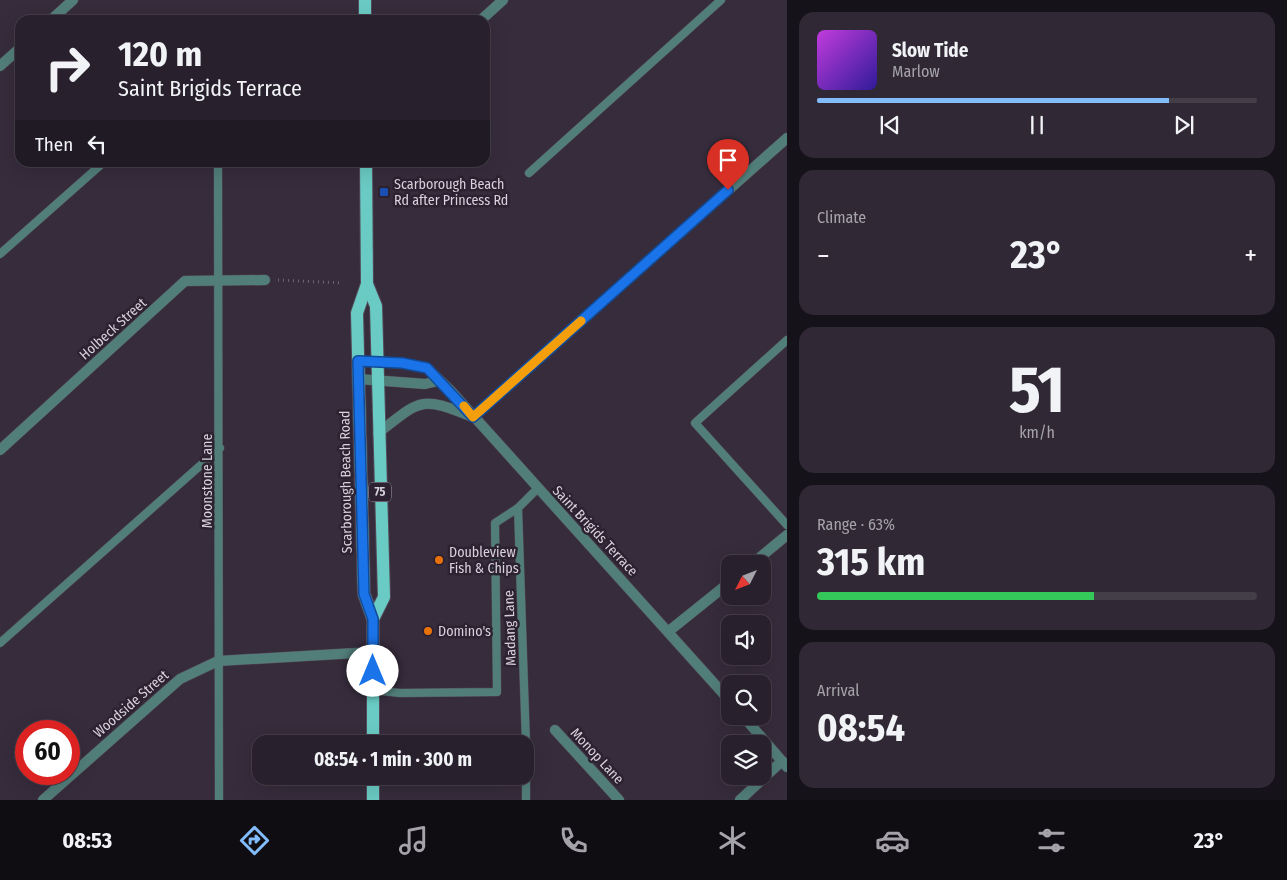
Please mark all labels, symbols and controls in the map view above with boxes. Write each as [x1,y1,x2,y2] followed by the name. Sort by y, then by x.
[118,33,202,75] text: 120 m
[35,35,100,100] icon: right
[892,39,968,62] text: Slow Tide
[892,62,940,81] text: Marlow
[118,75,302,102] text: Saint Brigids Terrace
[876,111,904,139] icon: previous
[1023,111,1051,139] icon: pause
[1170,111,1198,139] icon: next
[83,130,111,158] icon: left
[35,133,73,156] text: Then
[707,139,749,190] pin
[714,146,742,174] icon: arrive
[394,176,508,209] place label: Scarborough Beach Rd after Princess Rd
[378,186,390,198] marker: Scarborough Beach Rd after Princess Rd
[817,208,866,227] text: Climate
[1010,232,1064,278] text: 23°
[817,239,830,272] text: −
[1244,239,1257,272] text: +
[76,294,150,363] street label: Holbeck Street
[1009,351,1065,429] text: 51
[336,410,356,554] street label: Scarborough Beach Road
[1019,423,1055,442] text: km/h
[199,434,216,528] street label: Moonstone Lane
[369,482,391,502] road number: 75
[549,482,641,580] street label: Saint Brigids Terrace
[817,515,895,534] text: Range · 63%
[817,539,925,585] text: 315 km
[449,544,519,577] place label: Doubleview Fish & Chips
[433,554,445,566] marker: Doubleview Fish & Chips
[721,555,771,605] north arrow
[721,555,771,785] map controls
[500,590,520,666] street label: Madang Lane
[721,615,771,665] button: sound
[438,623,491,640] place label: Domino's
[422,625,434,637] marker: Domino's
[346,644,398,696] position arrow
[90,666,172,741] street label: Woodside Street
[721,675,771,725] button: search
[817,681,859,700] text: Arrival
[817,705,905,751] text: 08:54
[15,720,80,785] speed limit sign: 60
[567,725,627,787] street label: Monop Lane
[721,735,771,785] button: layers
[314,748,472,771] text: 08:54 · 1 min · 300 m
[237,823,272,858] icon: directions
[396,823,431,858] icon: music
[556,823,591,858] icon: phone
[715,823,750,858] icon: climate
[875,823,910,858] icon: car
[1034,823,1069,858] icon: filters
[62,827,112,854] text: 08:53
[1194,827,1225,854] text: 23°

